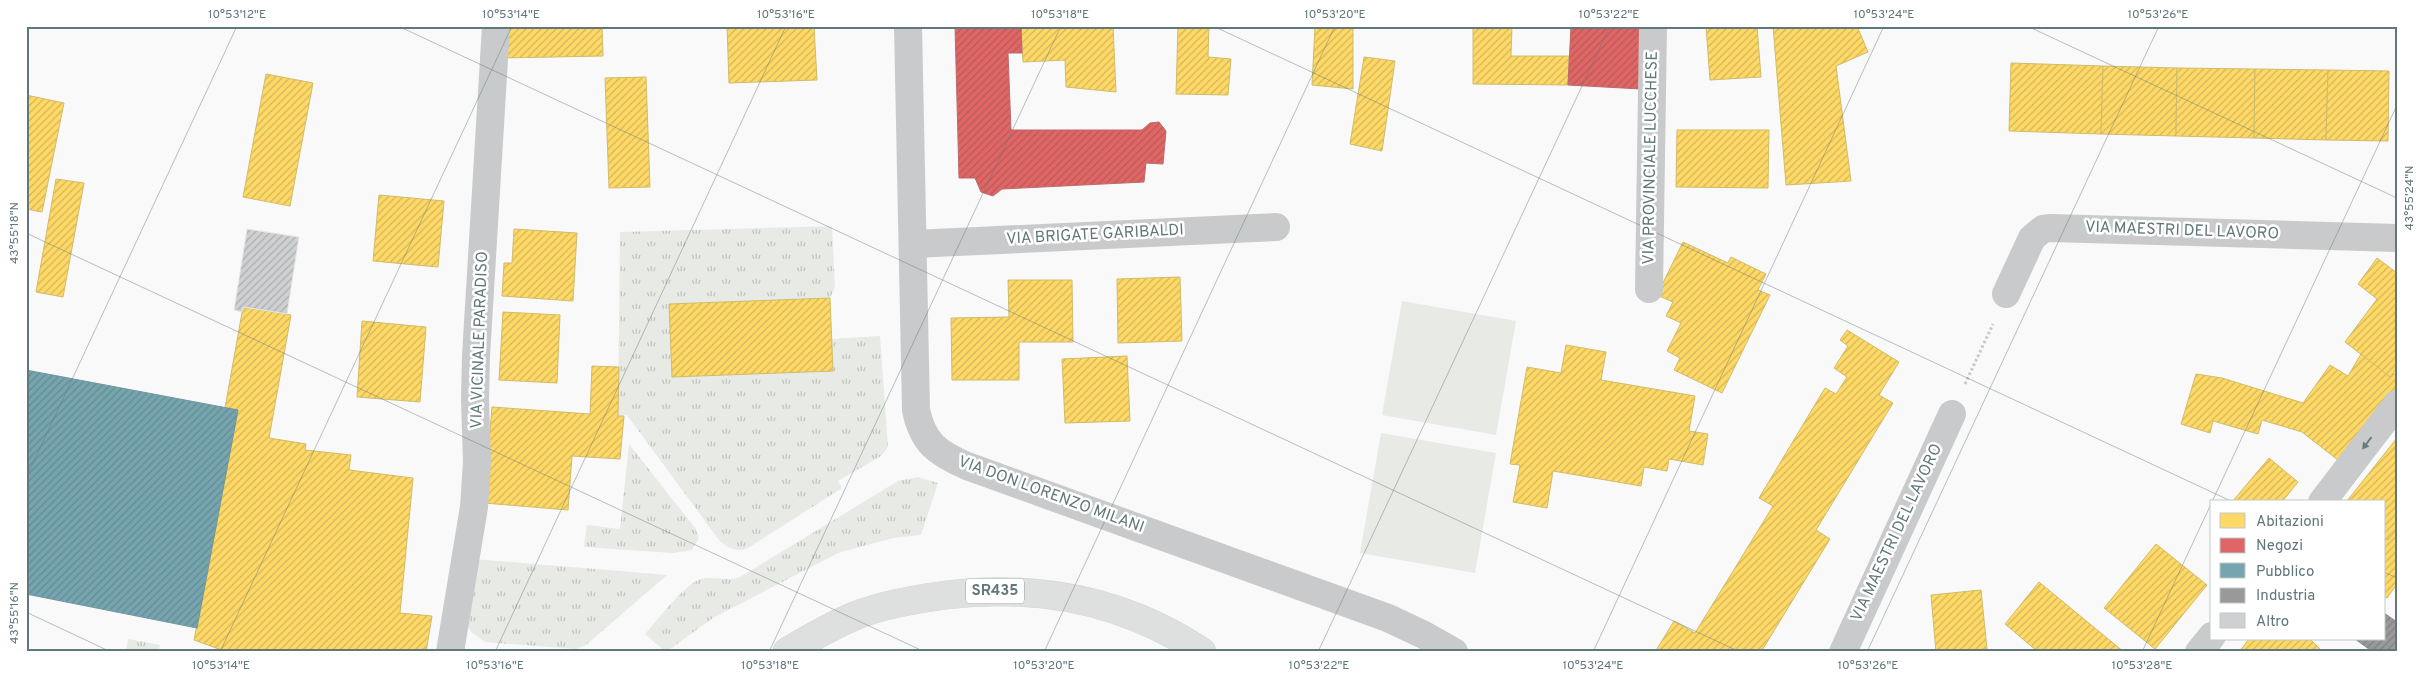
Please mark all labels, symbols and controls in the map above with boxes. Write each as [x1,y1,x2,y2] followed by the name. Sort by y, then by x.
[208,7,266,23] text: 10°53'12"E
[482,7,540,23] text: 10°53'14"E
[757,7,815,23] text: 10°53'16"E
[1031,7,1089,23] text: 10°53'18"E
[1304,7,1366,23] text: 10°53'20"E
[1578,7,1640,23] text: 10°53'22"E
[1853,7,1915,23] text: 10°53'24"E
[2128,7,2188,23] text: 10°53'26"E
[1639,51,1663,265] street label: VIA PROVINCIALE LUCCHESE
[2402,165,2418,231] text: 43°55'24"N
[7,202,23,264] text: 43°55'18"N
[2085,218,2279,244] street label: VIA MAESTRI DEL LAVORO
[1006,220,1184,250] street label: VIA BRIGATE GARIBALDI
[467,251,493,429] street label: VIA VICINALE PARADISO
[2362,436,2372,450] one-way arrow
[1847,441,1947,625] street label: VIA MAESTRI DEL LAVORO
[955,452,1147,538] street label: VIA DON LORENZO MILANI
[2210,500,2386,640] legend
[2256,513,2324,532] text: Abitazioni
[2256,537,2303,556] text: Negozi
[2256,563,2314,582] text: Pubblico
[966,578,1024,604] road number: SR435
[7,582,23,644] text: 43°55'16"N
[2256,587,2315,606] text: Industria
[2256,613,2289,632] text: Altro
[192,658,250,674] text: 10°53'14"E
[466,658,524,674] text: 10°53'16"E
[741,658,799,674] text: 10°53'18"E
[1013,658,1075,674] text: 10°53'20"E
[1288,658,1350,674] text: 10°53'22"E
[1562,658,1624,674] text: 10°53'24"E
[1838,658,1898,674] text: 10°53'26"E
[2111,658,2173,674] text: 10°53'28"E

